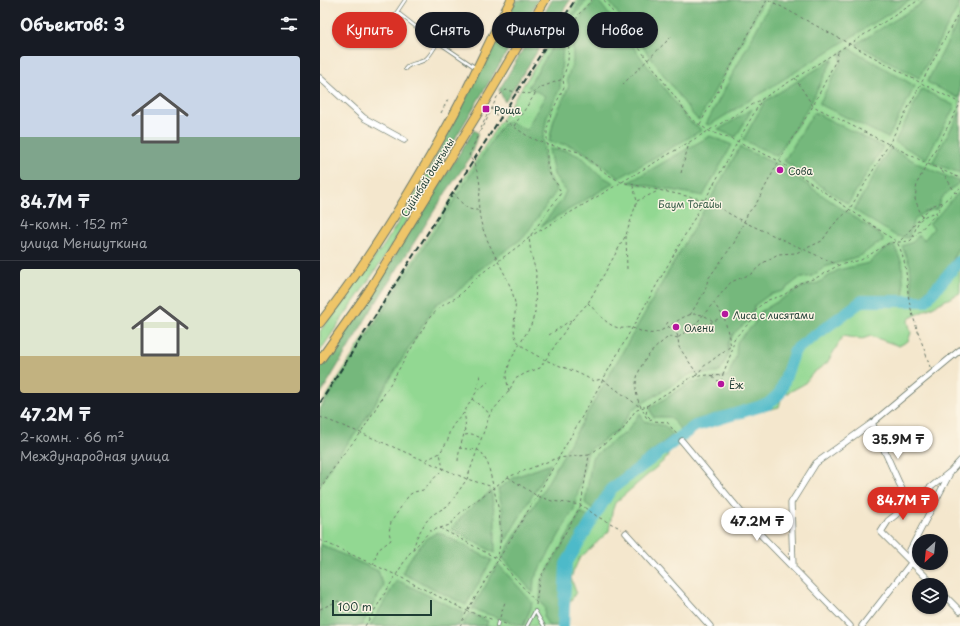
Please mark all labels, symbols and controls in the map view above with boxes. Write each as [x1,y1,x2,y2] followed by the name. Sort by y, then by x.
[20,11,125,37] text: Объектов: 3
[332,12,407,48] chip: Купить
[415,12,484,48] chip: Снять
[492,12,579,48] chip: Фильтры
[587,12,658,48] chip: Новое
[278,13,300,35] icon: filters
[124,82,196,154] icon: home
[494,102,522,117] place label: Роща
[481,104,491,114] marker: Роща
[397,135,457,219] street label: Сүйінбай даңғылы
[788,163,814,178] place label: Сова
[775,165,785,175] marker: Сова
[20,188,89,214] text: 84.7M ₸
[658,196,722,211] park label: Баум Тоғайы
[20,214,128,233] text: 4-комн. · 152 m²
[20,233,147,252] text: улица Меншуткина
[124,295,196,367] icon: home
[733,307,814,322] place label: Лиса с лисятами
[720,309,730,319] marker: Лиса с лисятами
[684,320,714,335] place label: Олени
[671,322,681,332] marker: Олени
[729,377,744,392] place label: Ёж
[716,379,726,389] marker: Ёж
[20,401,90,427] text: 47.2M ₸
[861,426,935,460] pin: 35.9M ₸
[20,427,124,446] text: 2-комн. · 66 m²
[872,429,924,448] text: 35.9M ₸
[20,446,169,465] text: Международная улица
[866,487,940,521] pin: 84.7M ₸
[876,490,930,509] text: 84.7M ₸
[720,508,794,542] pin: 47.2M ₸
[730,511,784,530] text: 47.2M ₸
[912,534,948,570] north arrow
[912,534,948,614] map controls
[912,578,948,614] button: layers
[332,598,432,617] scale bar
[338,598,372,615] text: 100 m

